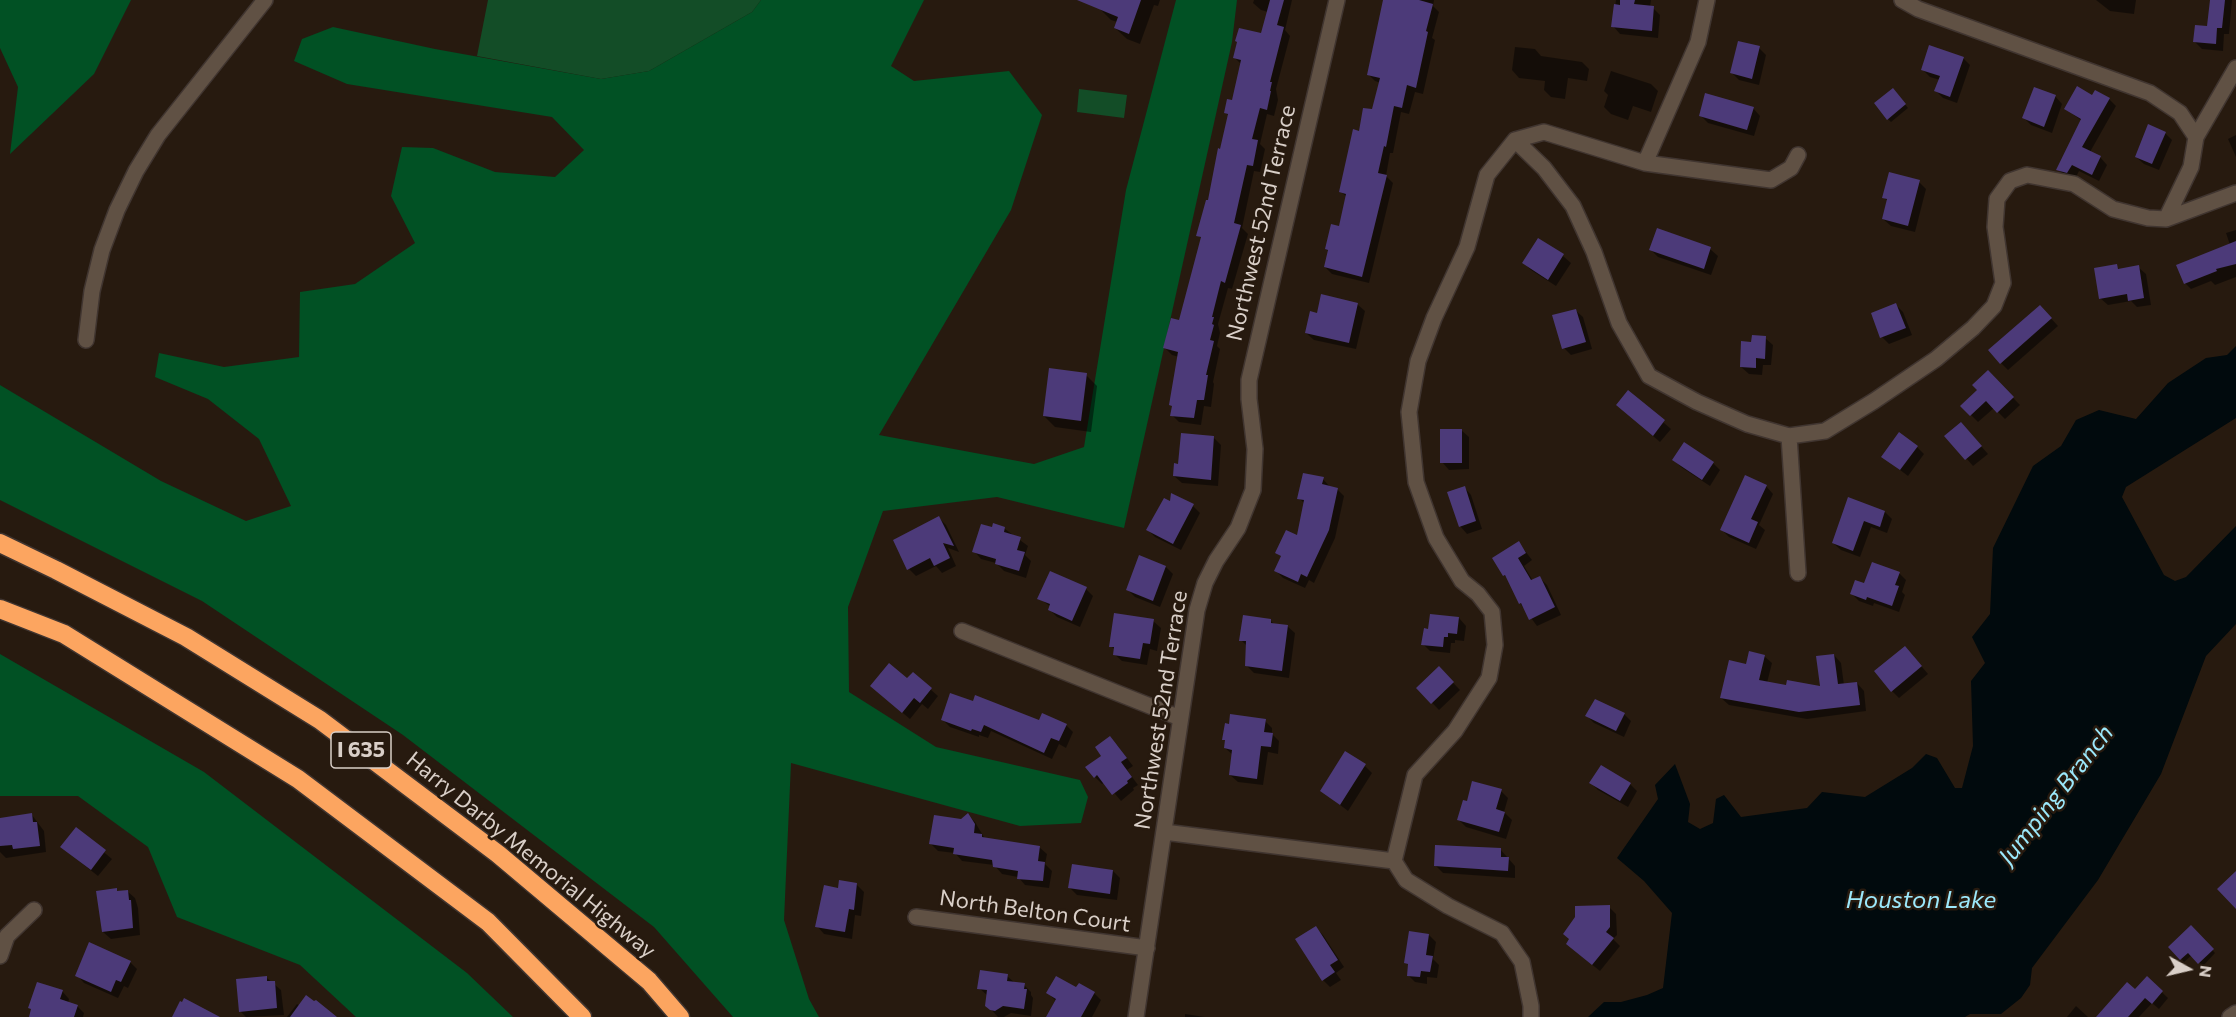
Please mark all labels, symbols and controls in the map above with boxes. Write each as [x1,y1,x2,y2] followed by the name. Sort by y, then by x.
[1221,102,1301,344] street label: Northwest 52nd Terrace
[1129,589,1193,831] street label: Northwest 52nd Terrace
[1992,719,2120,871] water label: Jumping Branch
[331,732,391,768] road number: I 635
[401,746,661,964] street label: Harry Darby Memorial Highway
[938,885,1132,937] street label: North Belton Court
[1846,886,1996,914] water label: Houston Lake
[2158,939,2218,999] north arrow
[2196,964,2217,979] text: N

